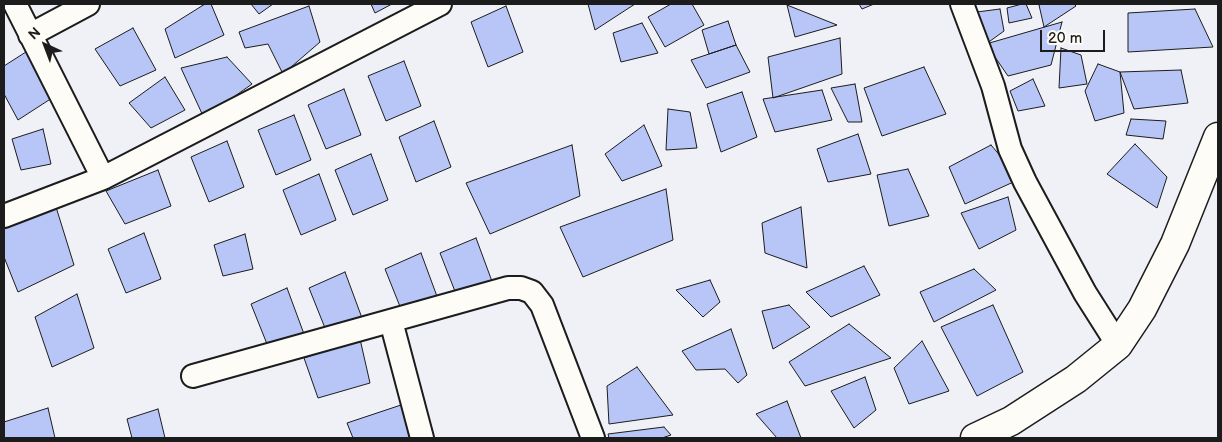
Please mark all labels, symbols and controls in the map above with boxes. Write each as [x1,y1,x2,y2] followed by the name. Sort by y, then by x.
[20,20,70,70] north arrow
[1042,20,1107,52] scale bar
[25,24,44,43] text: N
[1048,29,1082,48] text: 20 m

